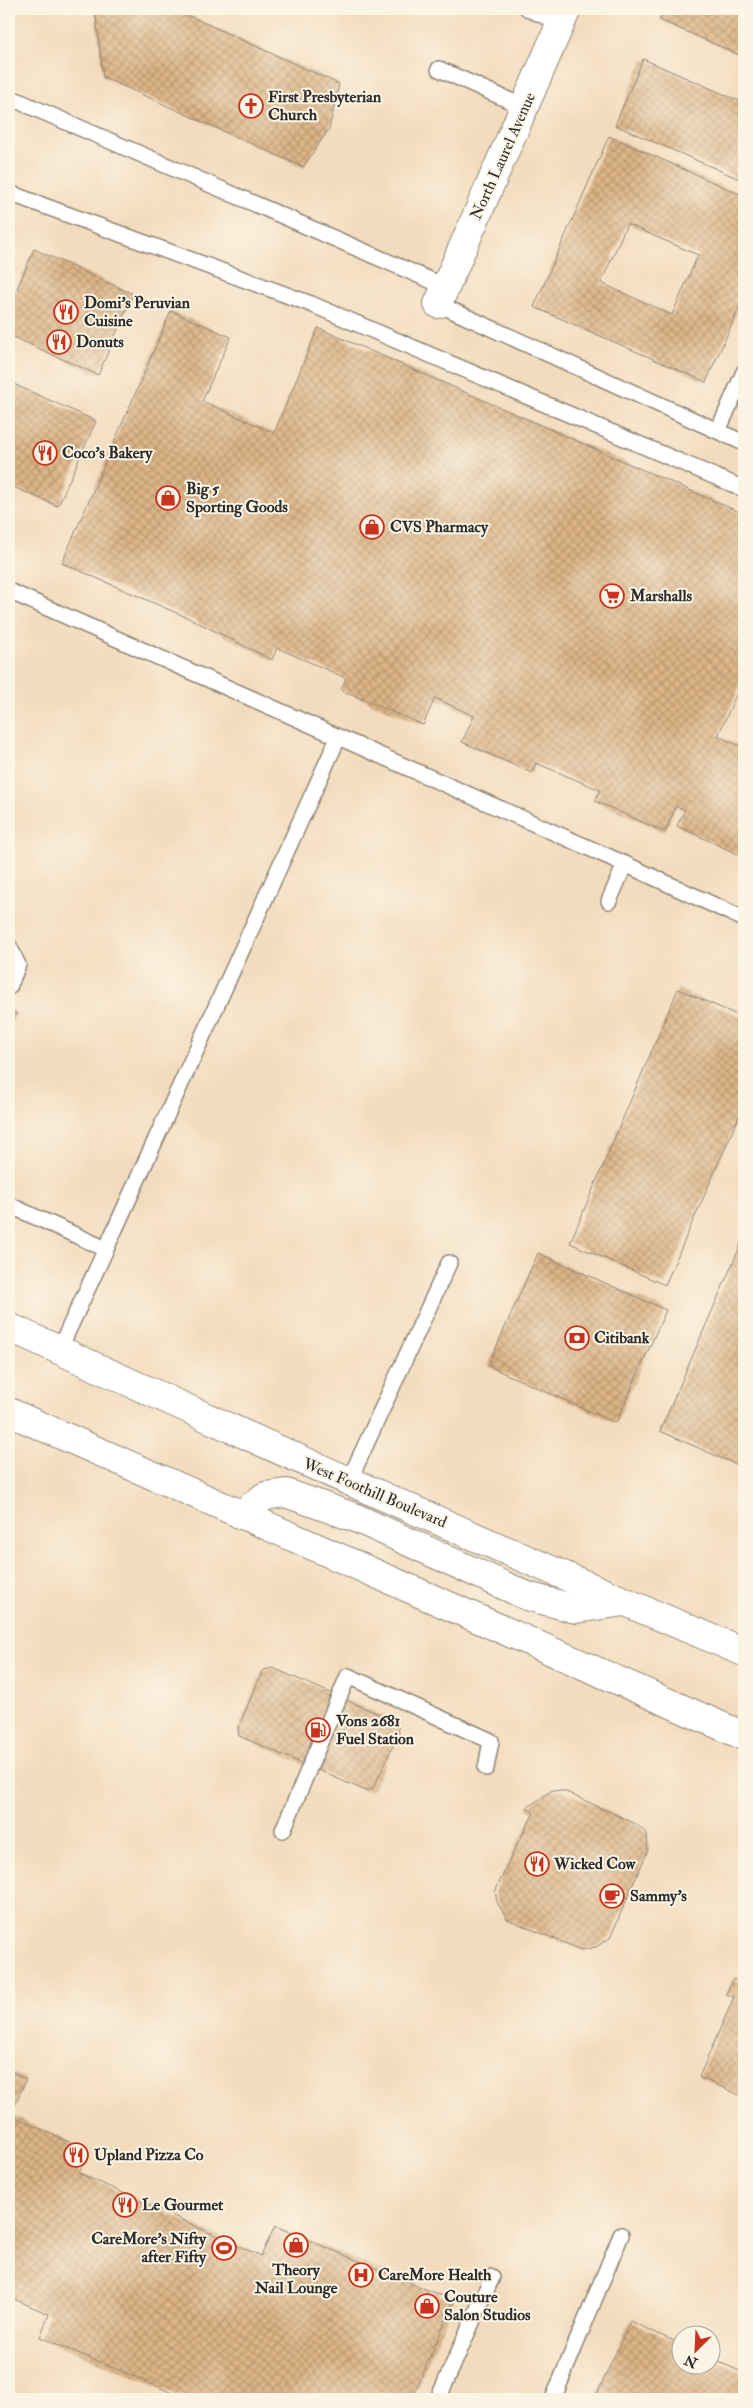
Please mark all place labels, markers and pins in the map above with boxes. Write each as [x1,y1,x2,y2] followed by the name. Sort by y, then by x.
[268,87,382,125] place label: First Presbyterian Church
[238,93,264,119] church icon: First Presbyterian Church
[84,293,191,331] place label: Domi's Peruvian Cuisine
[53,299,79,325] restaurant icon: Domi's Peruvian Cuisine
[46,329,72,355] restaurant icon: Donuts
[76,332,124,352] place label: Donuts
[32,440,58,466] restaurant icon: Coco's Bakery
[62,443,153,464] place label: Coco's Bakery
[186,479,288,518] place label: Big 5 Sporting Goods
[155,485,181,511] shop icon: Big 5 Sporting Goods
[359,514,385,540] shop icon: CVS Pharmacy
[390,517,489,538] place label: CVS Pharmacy
[599,583,625,609] supermarket icon: Marshalls
[629,586,693,606] place label: Marshalls
[564,1325,590,1351] bank icon: Citibank
[594,1328,650,1348] place label: Citibank
[335,1711,415,1749] place label: Vons 2681 Fuel Station
[305,1717,331,1743] fuel station icon: Vons 2681 Fuel Station
[524,1851,550,1877] restaurant icon: Wicked Cow
[553,1854,637,1874] place label: Wicked Cow
[599,1883,625,1909] cafe icon: Sammy's
[630,1886,687,1907] place label: Sammy's
[63,2142,89,2168] restaurant icon: Upland Pizza Co
[94,2145,204,2166] place label: Upland Pizza Co
[112,2192,138,2218] restaurant icon: Le Gourmet
[142,2195,224,2215] place label: Le Gourmet
[91,2229,207,2268] place label: CareMore's Nifty after Fifty
[283,2232,309,2258] shop icon: Theory Nail Lounge
[211,2235,237,2261] sports icon: CareMore's Nifty after Fifty
[254,2260,338,2299] place label: Theory Nail Lounge
[348,2262,374,2288] hospital icon: CareMore Health
[378,2265,492,2285] place label: CareMore Health
[444,2287,531,2325] place label: Couture Salon Studios
[414,2293,440,2319] shop icon: Couture Salon Studios

